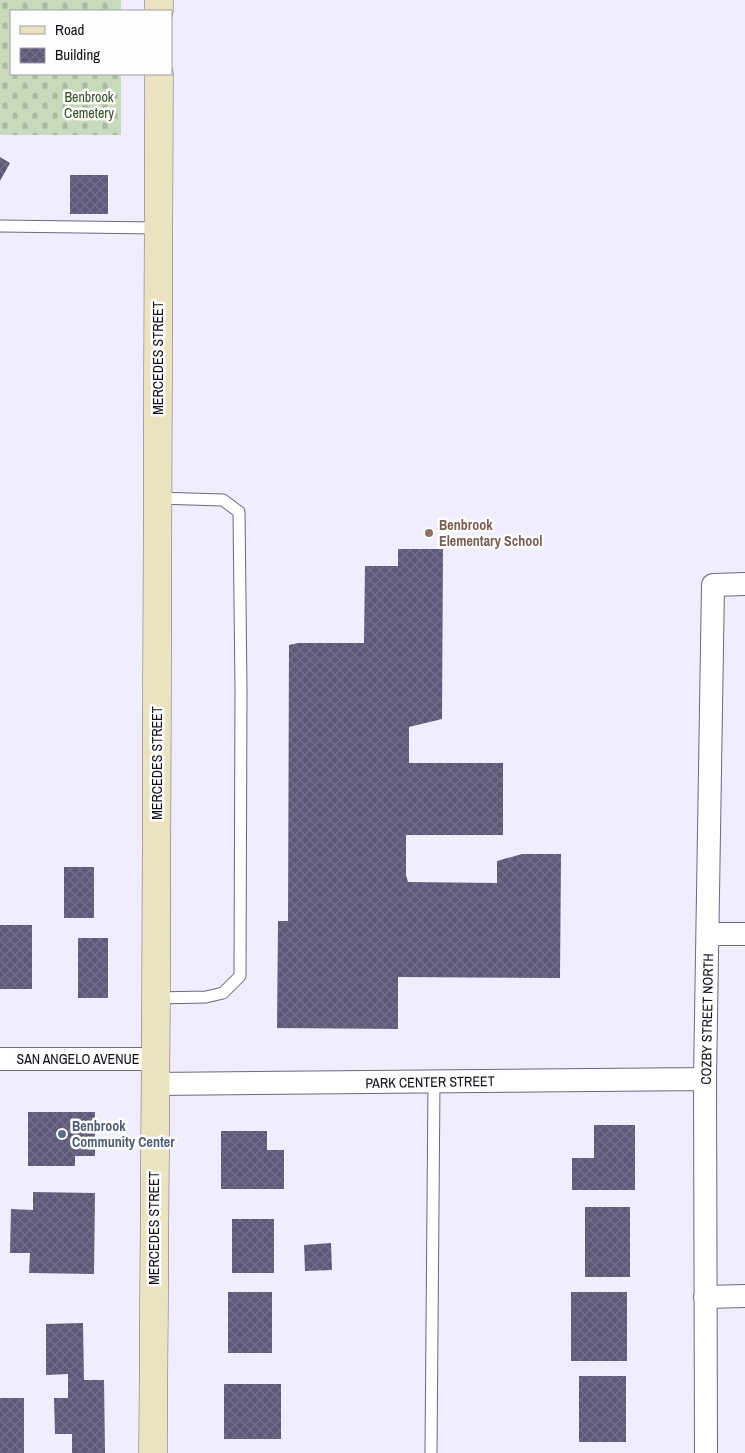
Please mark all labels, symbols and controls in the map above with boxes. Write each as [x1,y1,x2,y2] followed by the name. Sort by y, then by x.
[10,10,172,75] legend
[55,19,84,40] text: Road
[55,44,100,65] text: Building
[64,88,114,122] park label: Benbrook Cemetery
[149,301,167,415] street label: MERCEDES STREET
[439,516,542,550] place label: Benbrook Elementary School
[423,527,435,539] marker: Benbrook Elementary School
[148,706,166,820] street label: MERCEDES STREET
[697,953,717,1085] street label: COZBY STREET NORTH
[17,1050,139,1068] street label: SAN ANGELO AVENUE
[365,1072,495,1092] street label: PARK CENTER STREET
[72,1117,175,1151] place label: Benbrook Community Center
[56,1128,68,1140] marker: Benbrook Community Center
[145,1171,163,1285] street label: MERCEDES STREET

